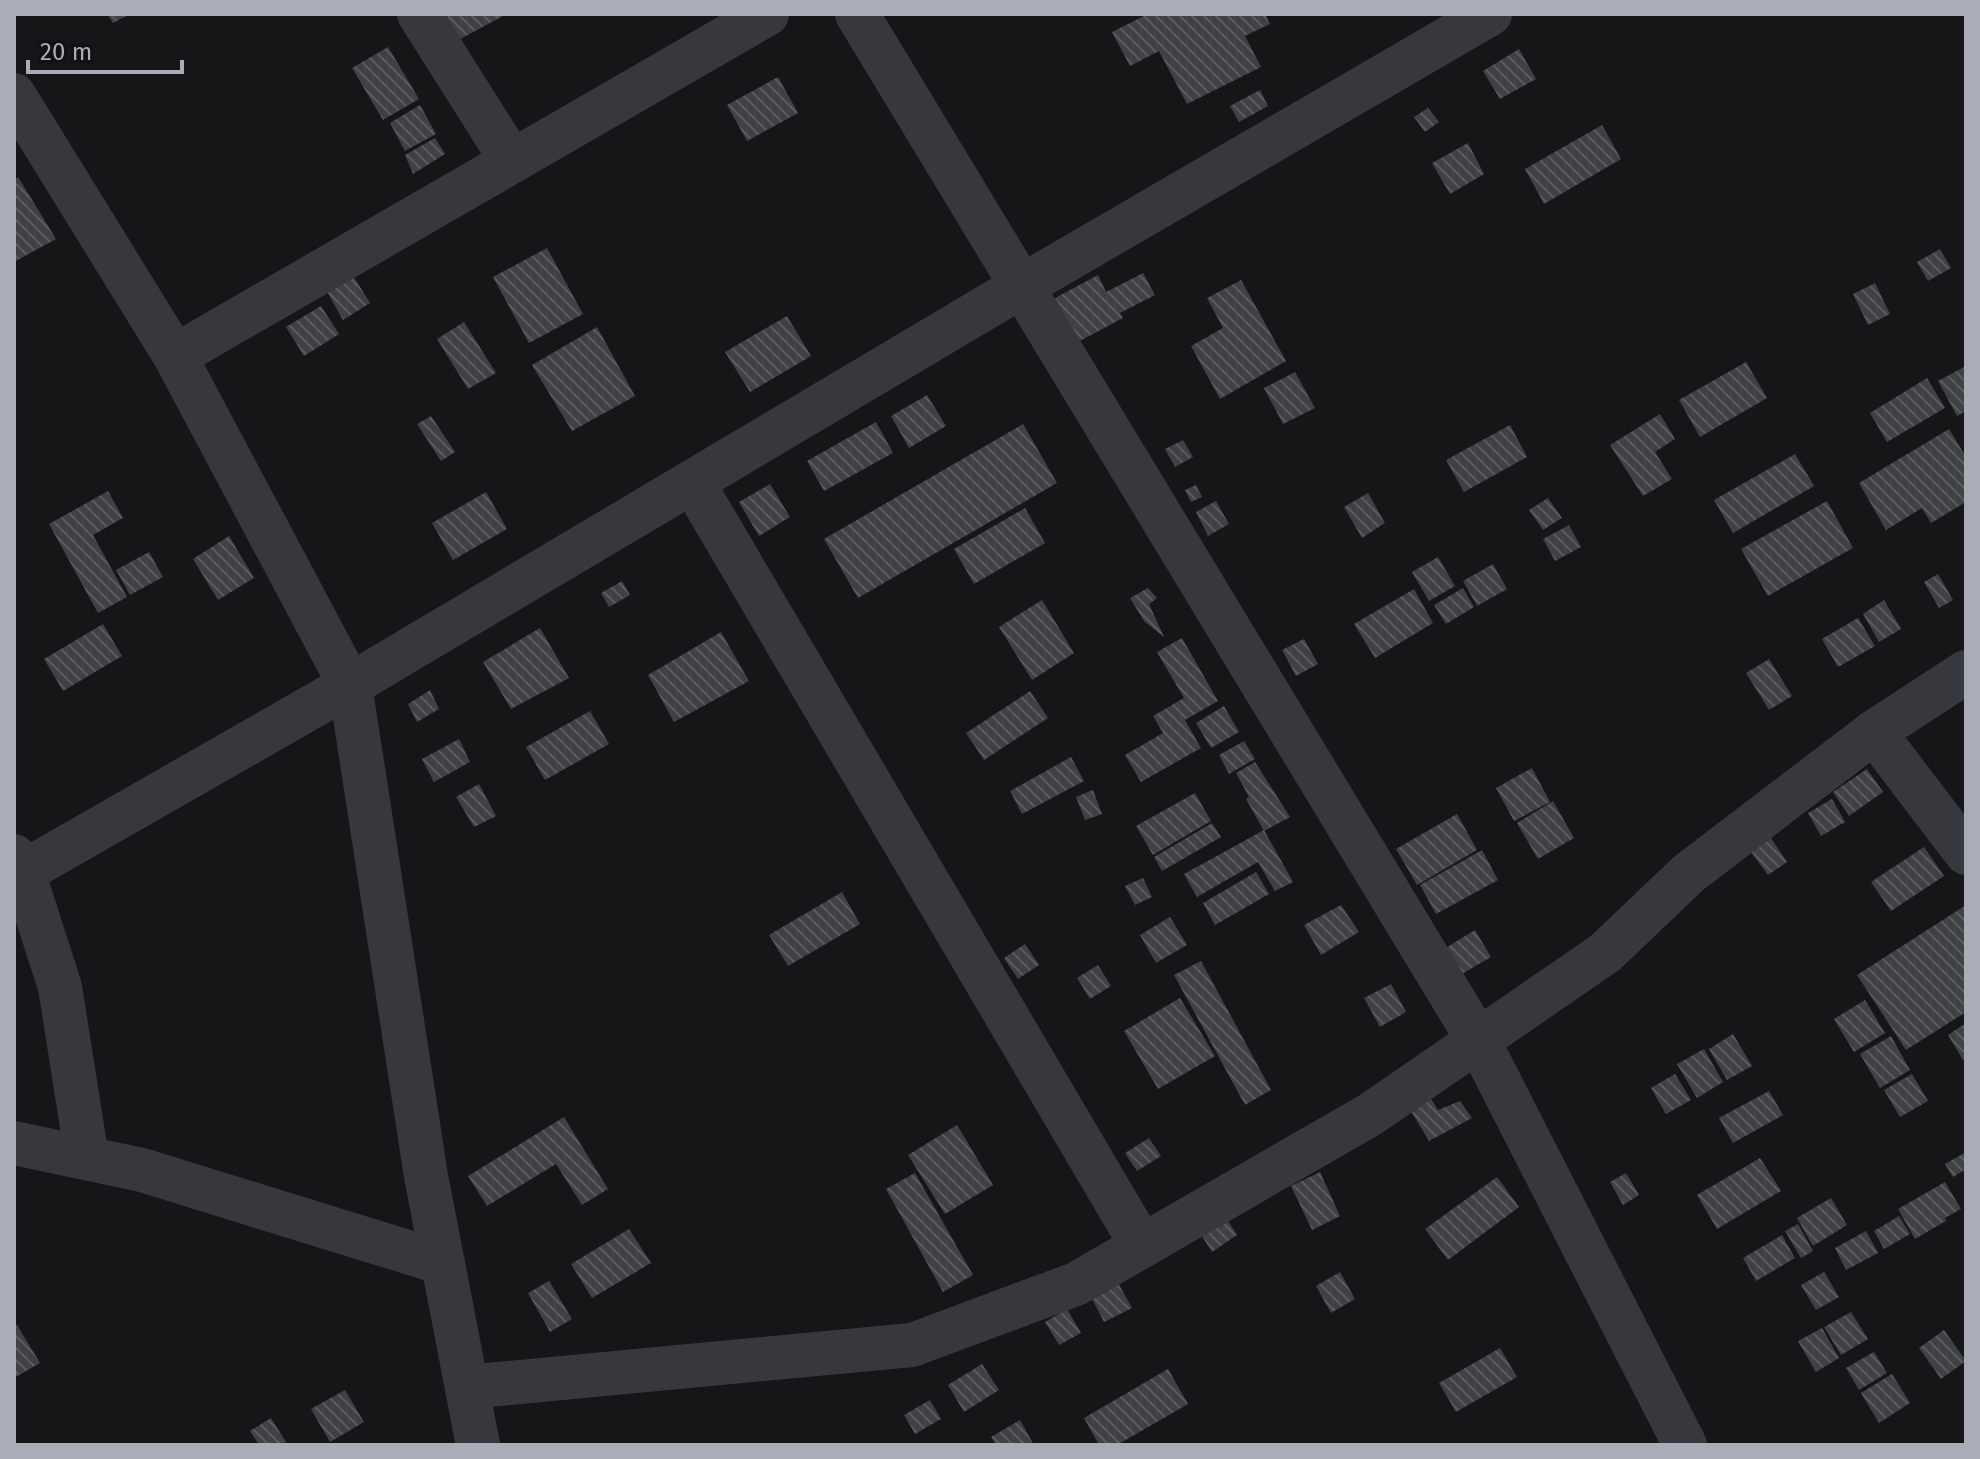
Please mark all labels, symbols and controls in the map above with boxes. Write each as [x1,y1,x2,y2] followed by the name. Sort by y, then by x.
[28,24,182,74] scale bar
[40,38,92,66] text: 20 m

